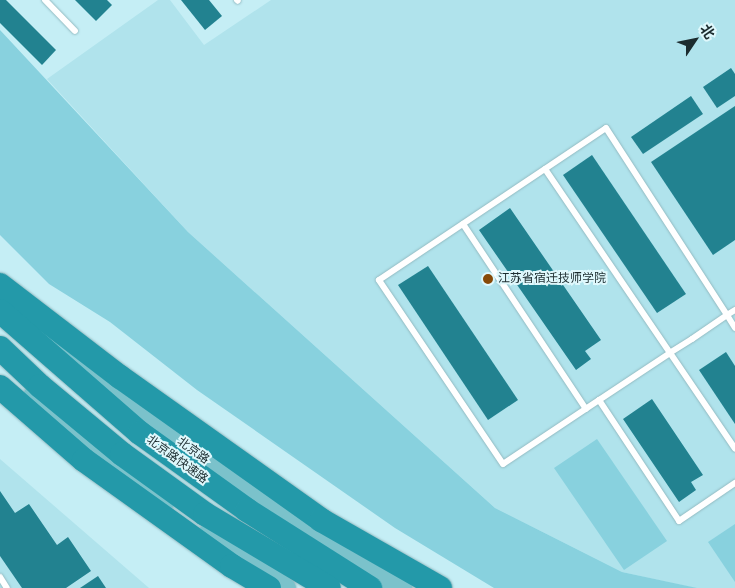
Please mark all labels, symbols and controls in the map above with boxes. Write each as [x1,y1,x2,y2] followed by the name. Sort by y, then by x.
[670,15,720,65] north arrow
[696,21,719,42] text: 北
[498,272,606,286] place label: 江苏省宿迁技师学院
[482,273,494,285] marker: 江苏省宿迁技师学院
[144,433,210,487] street label: 北京路快速路
[174,435,212,467] street label: 北京路

